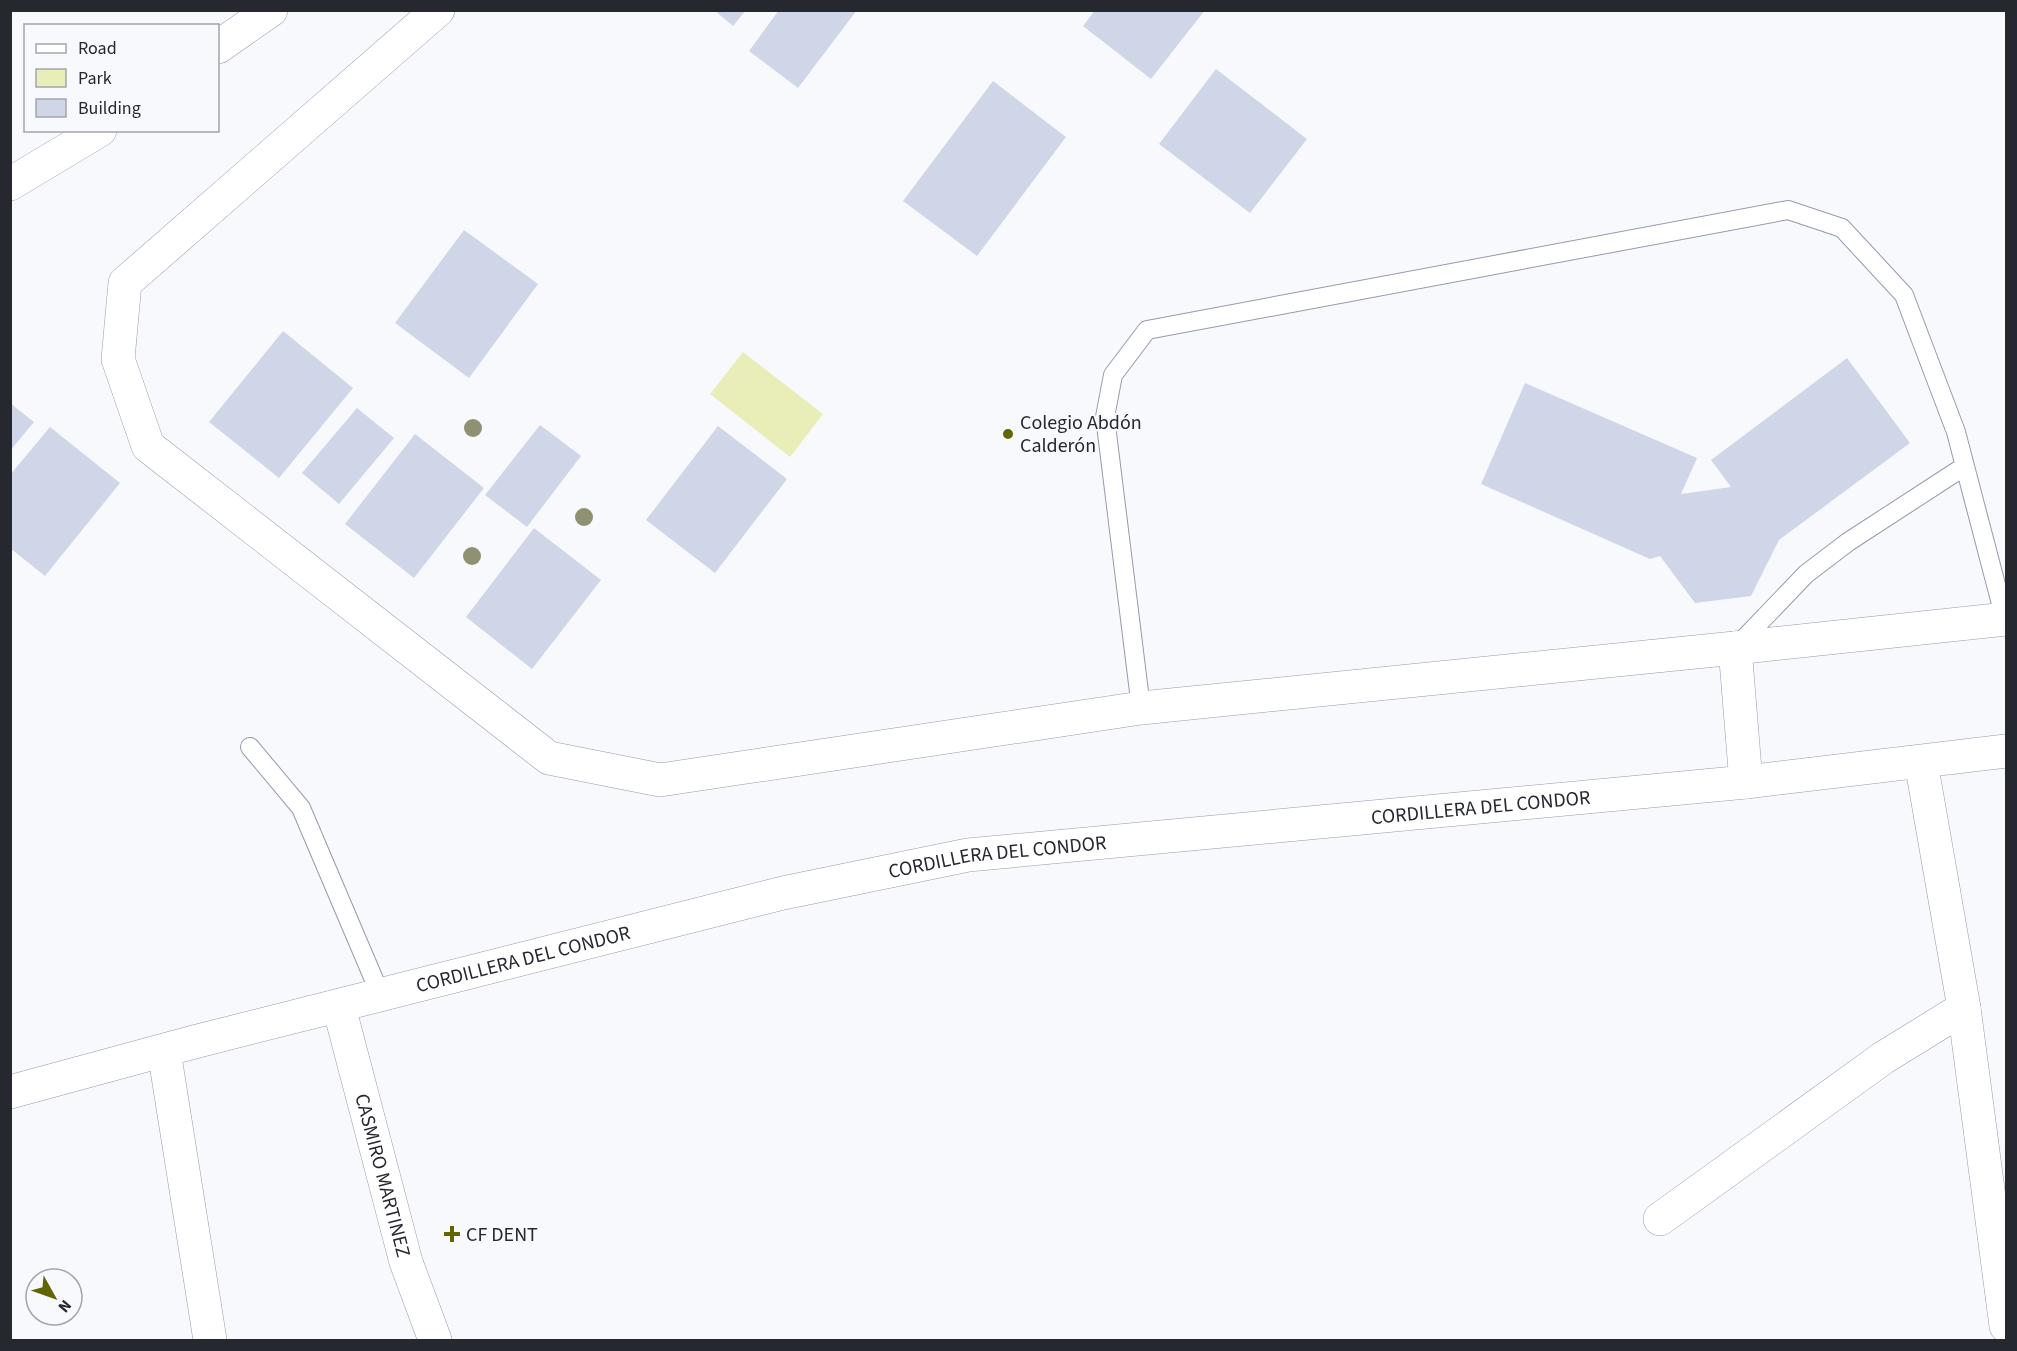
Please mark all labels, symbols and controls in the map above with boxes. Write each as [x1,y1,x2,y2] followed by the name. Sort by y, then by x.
[24,24,219,132] legend
[78,36,117,61] text: Road
[78,66,112,91] text: Park
[78,96,141,121] text: Building
[1020,409,1142,460] place label: Colegio Abdón Calderón
[1001,427,1015,441] marker: Colegio Abdón Calderón
[1370,784,1592,832] street label: CORDILLERA DEL CONDOR
[886,829,1108,886] street label: CORDILLERA DEL CONDOR
[413,919,633,1000] street label: CORDILLERA DEL CONDOR
[347,1091,417,1260] street label: CASMIRO MARTINEZ
[466,1221,538,1249] place label: CF DENT
[443,1225,461,1243] marker: CF DENT
[24,1267,84,1327] north arrow
[53,1295,77,1317] text: N

